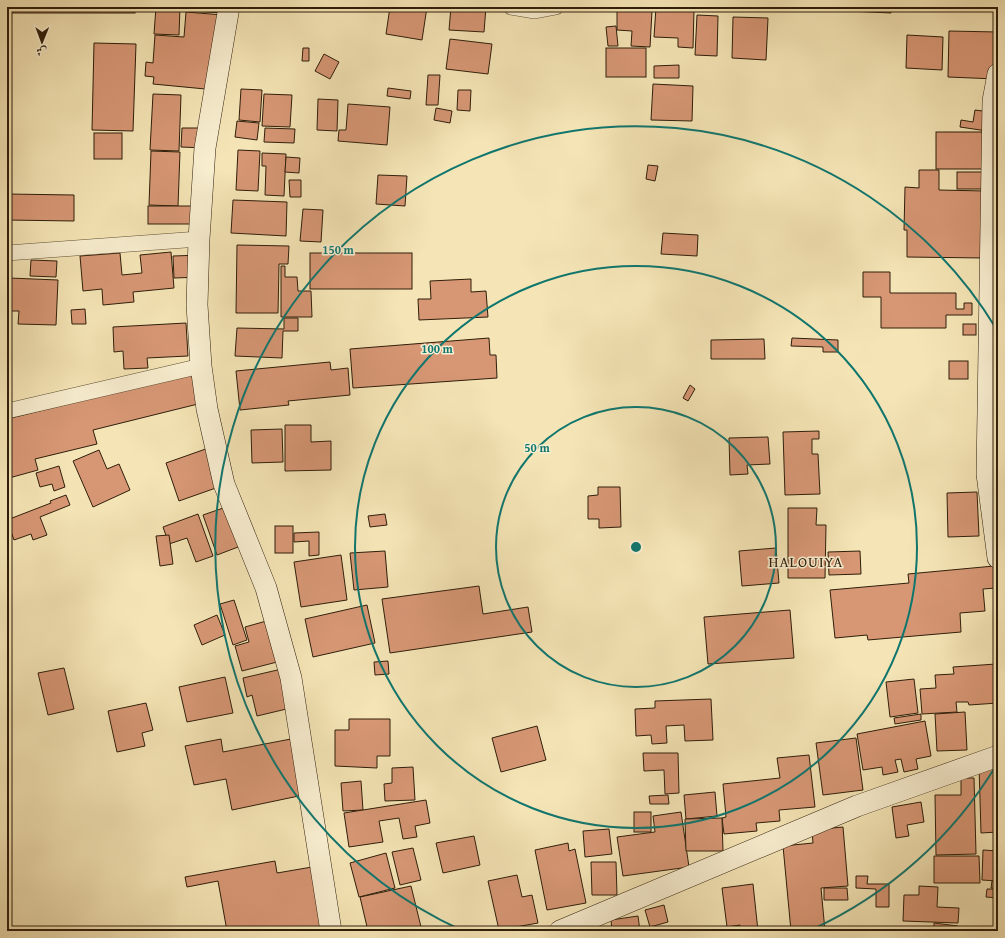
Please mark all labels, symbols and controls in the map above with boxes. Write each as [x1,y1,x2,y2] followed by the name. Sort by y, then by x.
[22,22,62,62] north arrow
[36,44,47,60] text: ش
[322,241,355,258] text: 150 m
[421,340,454,357] text: 100 m
[524,439,550,456] text: 50 m
[629,540,643,554] centre of rings
[769,551,843,572] district label: HALOUIYA

